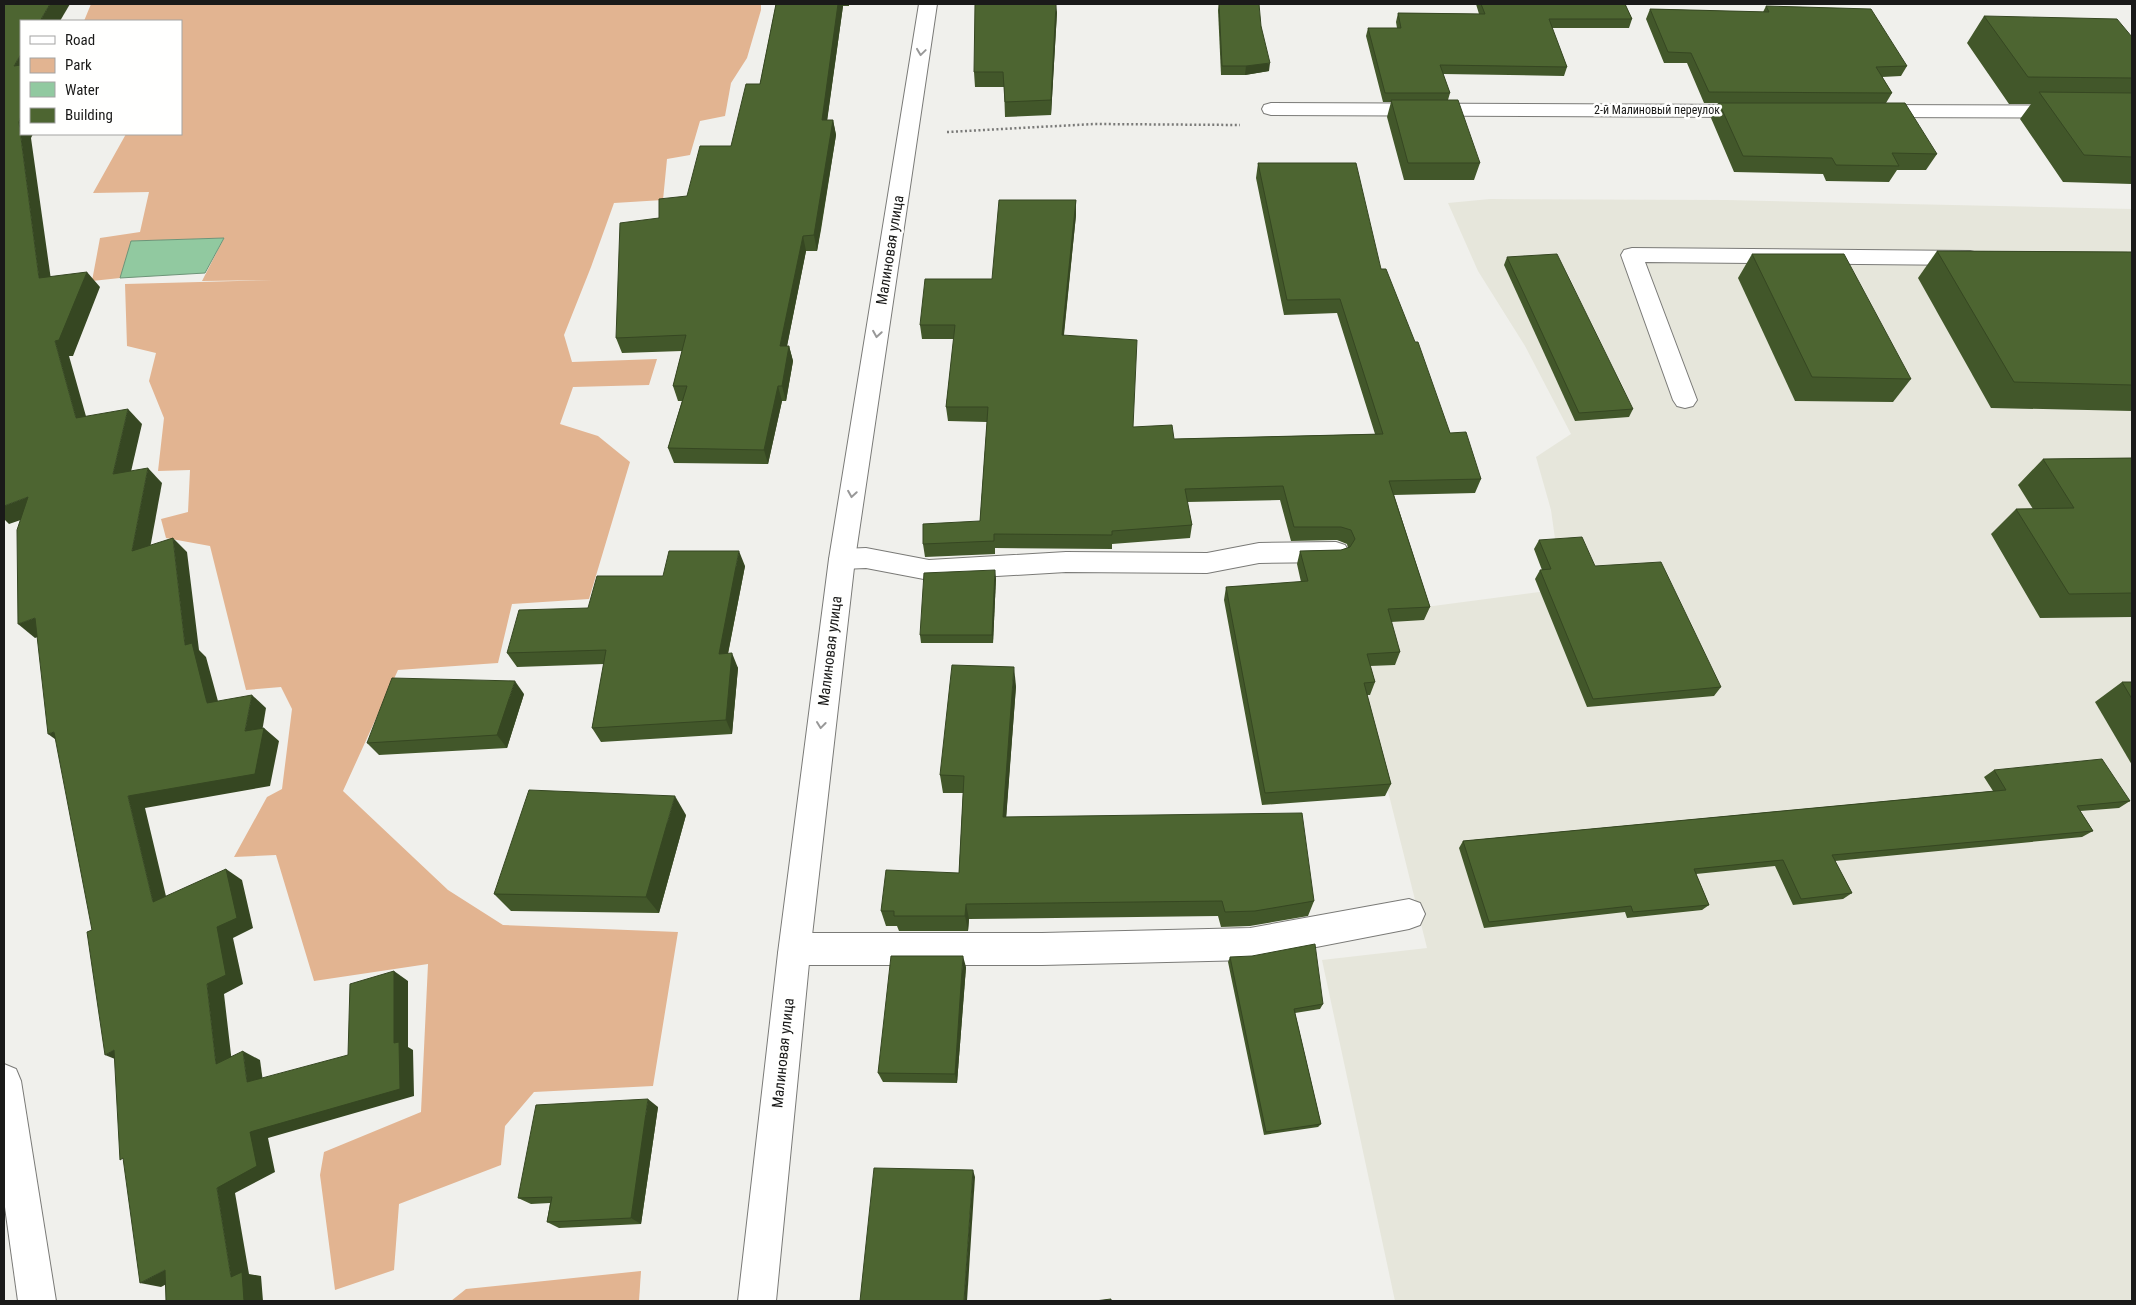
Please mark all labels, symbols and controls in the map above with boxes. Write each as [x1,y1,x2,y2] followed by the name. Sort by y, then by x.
[20,20,182,135] legend
[65,31,95,49] text: Road
[916,48,926,56] one-way arrow
[65,56,92,74] text: Park
[65,81,100,99] text: Water
[1594,103,1720,117] street label: 2-й Малиновый переулок
[65,106,113,124] text: Building
[872,194,908,306] street label: Малиновая улица
[872,330,883,338] one-way arrow
[847,490,857,499] one-way arrow
[814,595,846,707] street label: Малиновая улица
[816,721,827,729] one-way arrow
[768,997,798,1109] street label: Малиновая улица

